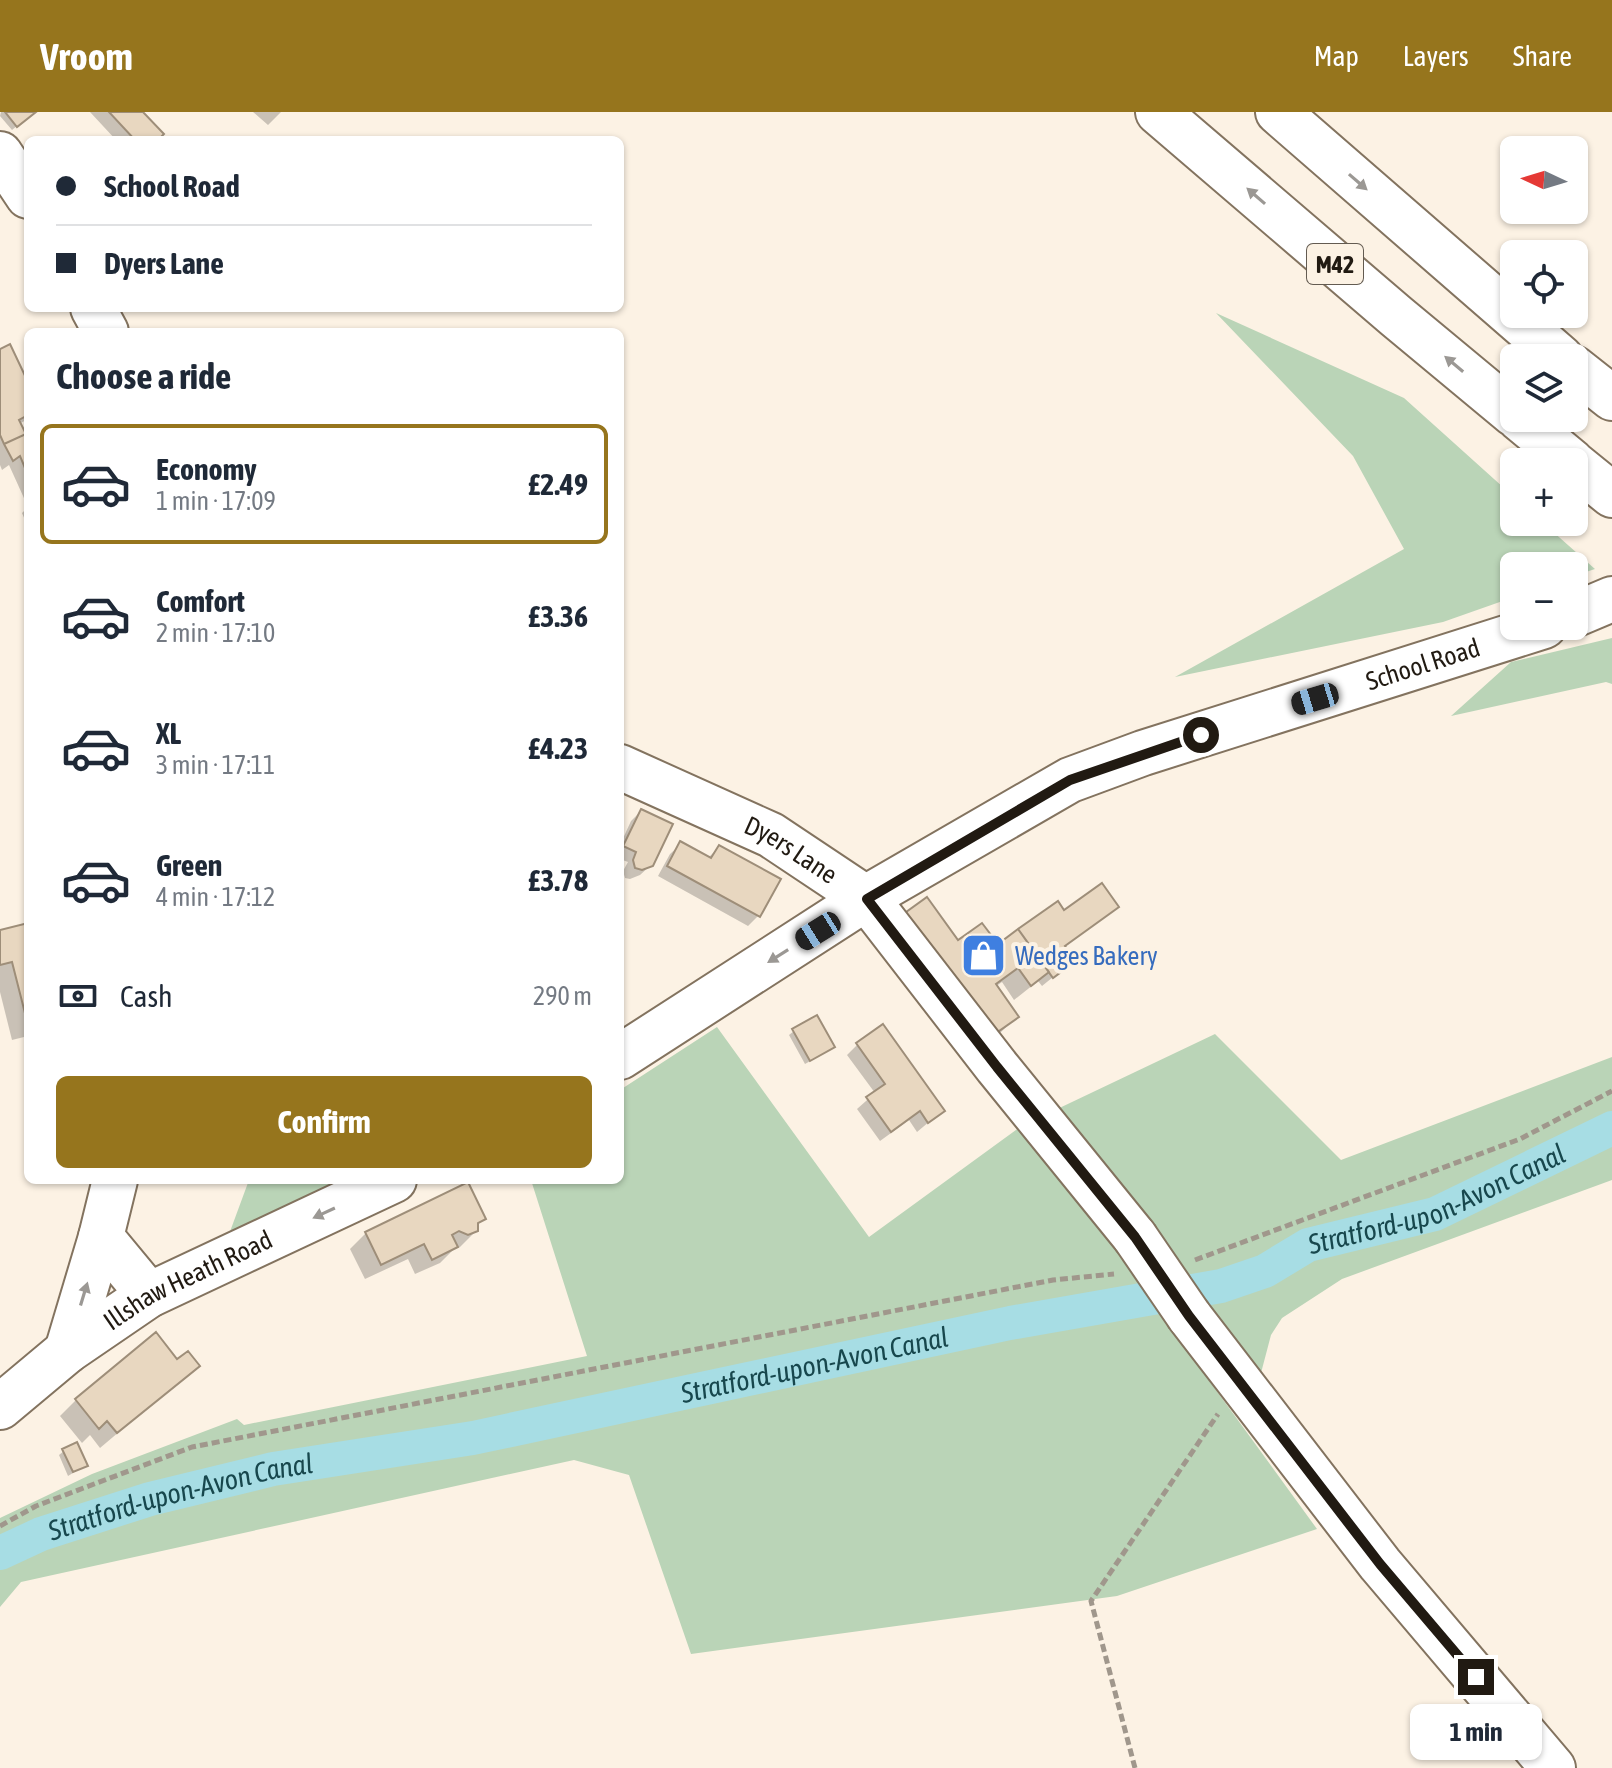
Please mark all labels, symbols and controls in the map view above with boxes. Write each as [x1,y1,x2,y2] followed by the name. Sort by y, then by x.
[40,35,133,78] text: Vroom
[1314,40,1359,72] text: Map
[1403,40,1469,72] text: Layers
[1513,40,1572,72] text: Share
[1500,136,1588,224] north arrow
[1500,136,1588,640] map controls
[104,169,240,203] text: School Road
[1347,173,1367,190] one-way arrow
[1246,188,1266,205] one-way arrow
[1500,240,1588,328] button: locate
[1307,244,1363,284] road number: M42
[104,246,224,280] text: Dyers Lane
[1500,344,1588,432] button: layers
[56,355,231,397] text: Choose a ride
[1444,356,1464,373] one-way arrow
[60,448,132,520] icon: car
[1500,448,1588,536] button: +
[156,452,257,486] text: Economy
[528,467,588,501] text: £2.49
[156,486,276,516] text: 1 min · 17:09
[1500,552,1588,640] button: −
[60,580,132,652] icon: car
[156,584,245,618] text: Comfort
[528,599,588,633] text: £3.36
[156,618,275,648] text: 2 min · 17:10
[1362,632,1484,696] street label: School Road
[1289,681,1341,717] car
[60,712,132,784] icon: car
[156,716,181,750] text: XL
[1183,717,1219,753] route start
[528,731,588,765] text: £4.23
[156,750,275,780] text: 3 min · 17:11
[740,810,843,890] street label: Dyers Lane
[60,844,132,916] icon: car
[156,848,222,882] text: Green
[528,863,588,897] text: £3.78
[156,882,275,912] text: 4 min · 17:12
[791,908,845,954] car
[960,932,1008,980] shop icon: Wedges Bakery
[1015,941,1158,971] place label: Wedges Bakery
[767,949,789,963] one-way arrow
[56,974,100,1018] icon: cash
[120,979,173,1013] text: Cash
[533,981,592,1011] text: 290 m
[56,1076,592,1168] button: Confirm
[1304,1137,1571,1261] water label: Stratford-upon-Avon Canal
[312,1206,335,1220] one-way arrow
[98,1224,277,1336] street label: Illshaw Heath Road
[78,1282,91,1306] one-way arrow
[677,1321,951,1409] water label: Stratford-upon-Avon Canal
[43,1447,315,1547] water label: Stratford-upon-Avon Canal
[1458,1659,1494,1695] route end
[1410,1705,1542,1761] callout: 1 min
[1449,1717,1503,1747] text: 1 min

